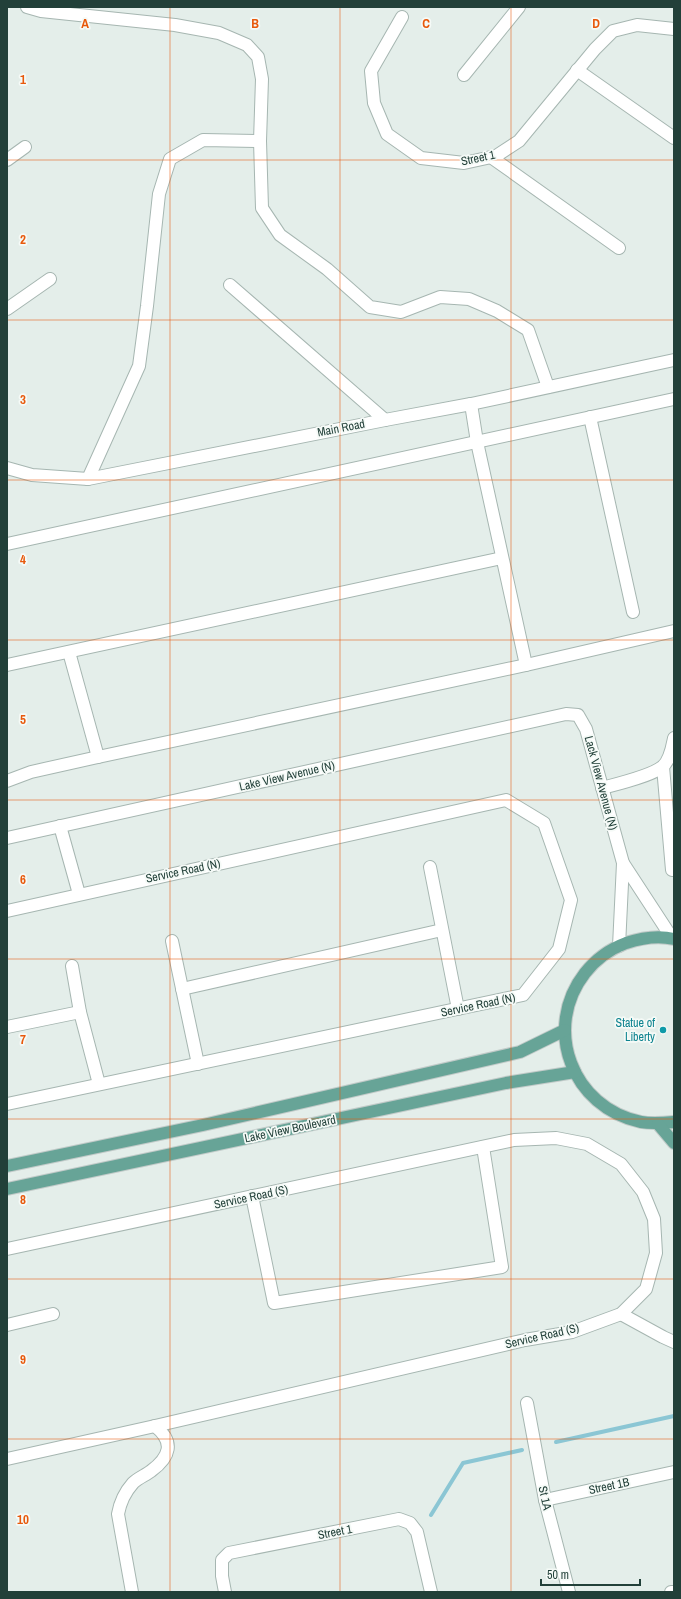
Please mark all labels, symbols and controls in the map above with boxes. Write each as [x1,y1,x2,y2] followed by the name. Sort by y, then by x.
[81,15,89,32] text: A
[251,15,259,32] text: B
[422,15,430,32] text: C
[592,15,600,32] text: D
[20,71,26,88] text: 1
[459,146,497,169] street label: Street 1
[20,231,26,248] text: 2
[20,391,26,408] text: 3
[316,416,366,440] street label: Main Road
[20,551,26,568] text: 4
[20,711,26,728] text: 5
[581,734,621,832] street label: Lack View Avenue (N)
[238,757,336,795] street label: Lake View Avenue (N)
[144,855,222,887] street label: Service Road (N)
[20,871,26,888] text: 6
[439,989,517,1021] street label: Service Road (N)
[616,1015,655,1045] place label: Statue of Liberty
[658,1025,668,1035] marker: Statue of Liberty
[20,1031,26,1048] text: 7
[243,1112,337,1146] street label: Lake View Boulevard
[212,1181,290,1213] street label: Service Road (S)
[20,1191,26,1208] text: 8
[503,1320,581,1352] street label: Service Road (S)
[20,1351,26,1368] text: 9
[587,1474,631,1498] street label: Street 1B
[535,1485,555,1512] street label: St 1A
[17,1511,29,1528] text: 10
[317,1521,354,1543] street label: Street 1
[541,1561,640,1587] scale bar
[547,1567,569,1583] text: 50 m

